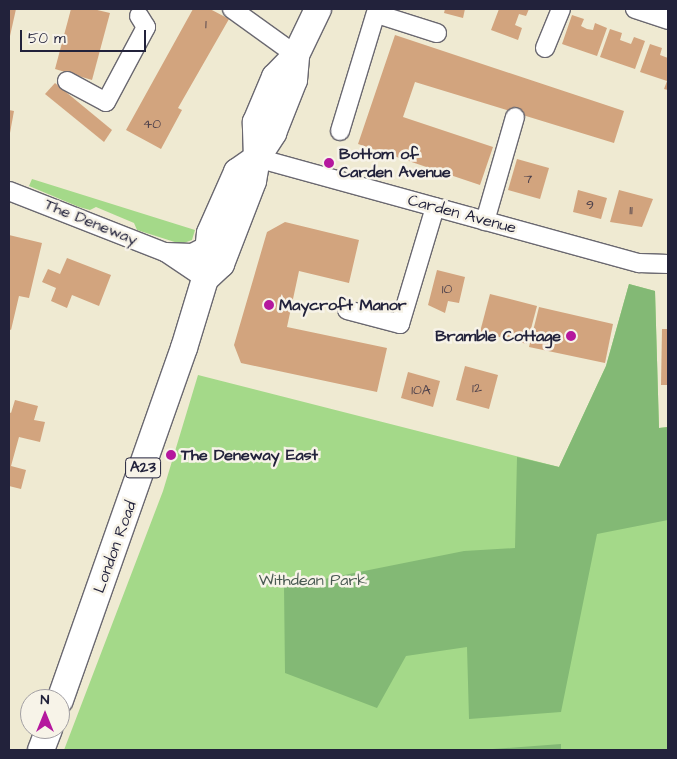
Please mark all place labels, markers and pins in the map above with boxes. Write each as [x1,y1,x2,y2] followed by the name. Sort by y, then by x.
[339,144,451,182] place label: Bottom of Carden Avenue
[323,157,335,169] marker: Bottom of Carden Avenue
[279,295,407,315] place label: Maycroft Manor
[263,299,275,311] marker: Maycroft Manor
[435,326,561,346] place label: Bramble Cottage
[565,330,577,342] marker: Bramble Cottage
[181,445,318,465] place label: The Deneway East
[165,449,177,461] marker: The Deneway East

